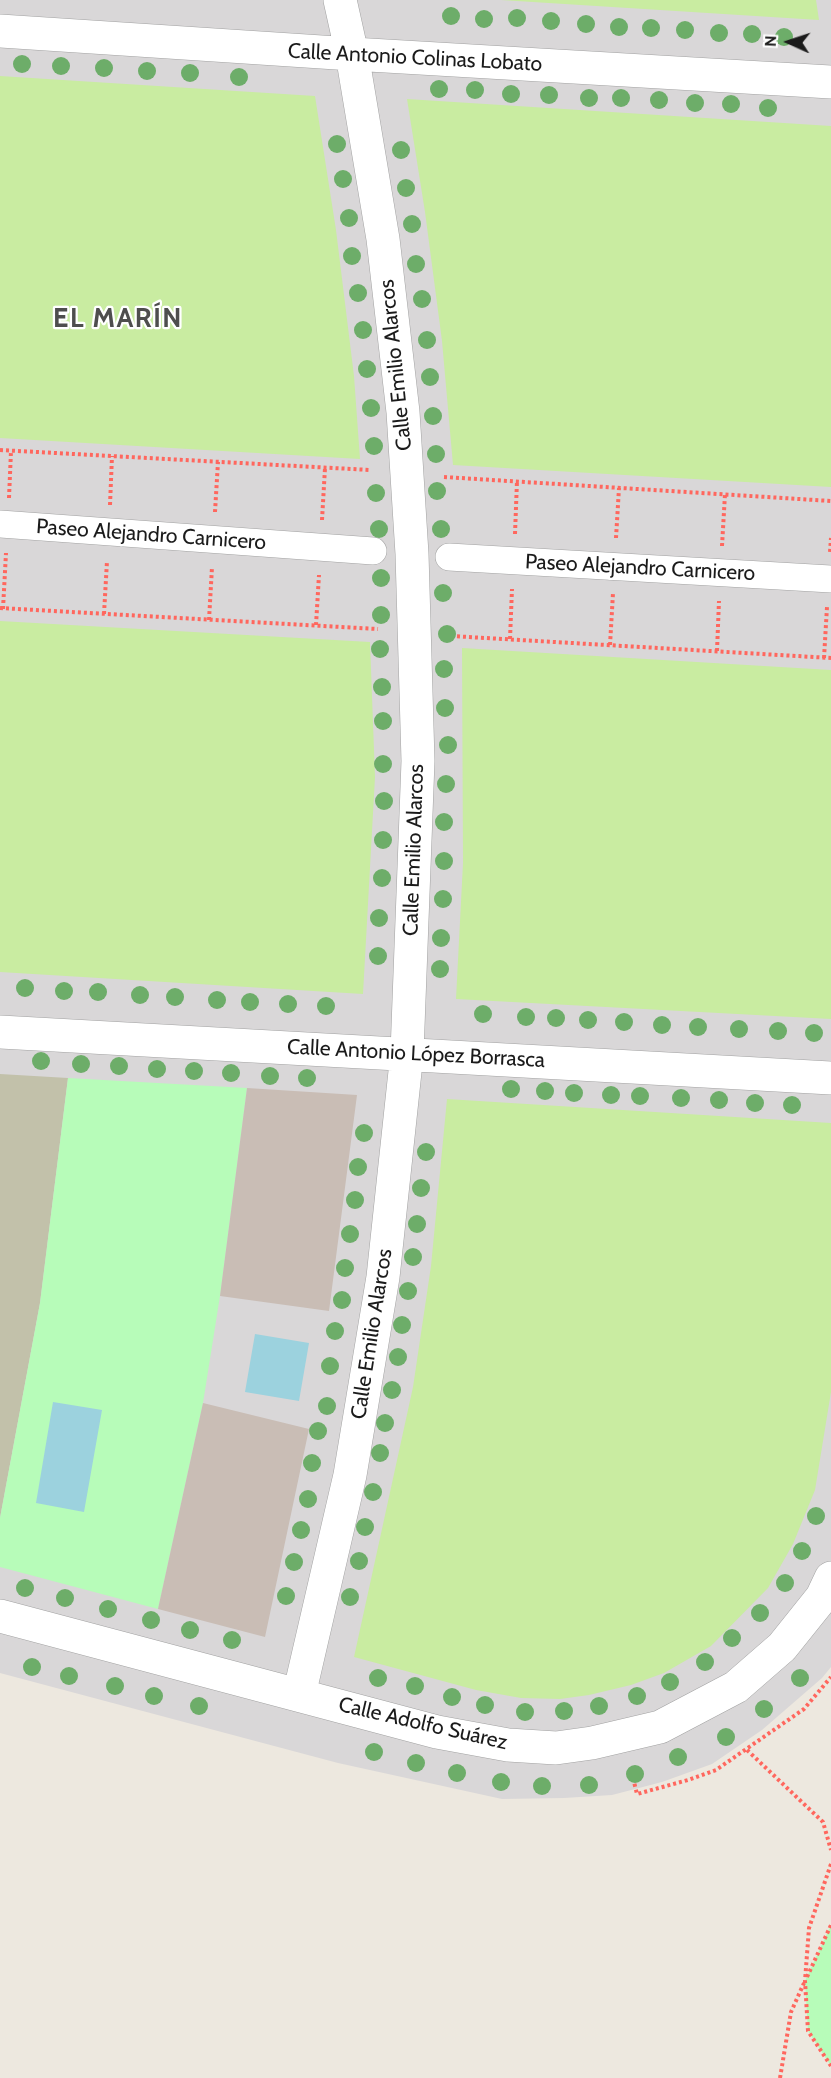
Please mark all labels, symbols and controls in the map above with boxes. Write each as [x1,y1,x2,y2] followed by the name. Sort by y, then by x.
[759,12,819,72] north arrow
[761,35,780,47] text: N
[287,39,543,77] street label: Calle Antonio Colinas Lobato
[374,278,418,452] street label: Calle Emilio Alarcos
[53,303,183,335] district label: EL MARÍN
[35,514,267,556] street label: Paseo Alejandro Carnicero
[524,549,756,587] street label: Paseo Alejandro Carnicero
[398,764,430,936] street label: Calle Emilio Alarcos
[286,1035,546,1073] street label: Calle Antonio López Borrasca
[346,1247,398,1421] street label: Calle Emilio Alarcos
[336,1692,510,1756] street label: Calle Adolfo Suárez

